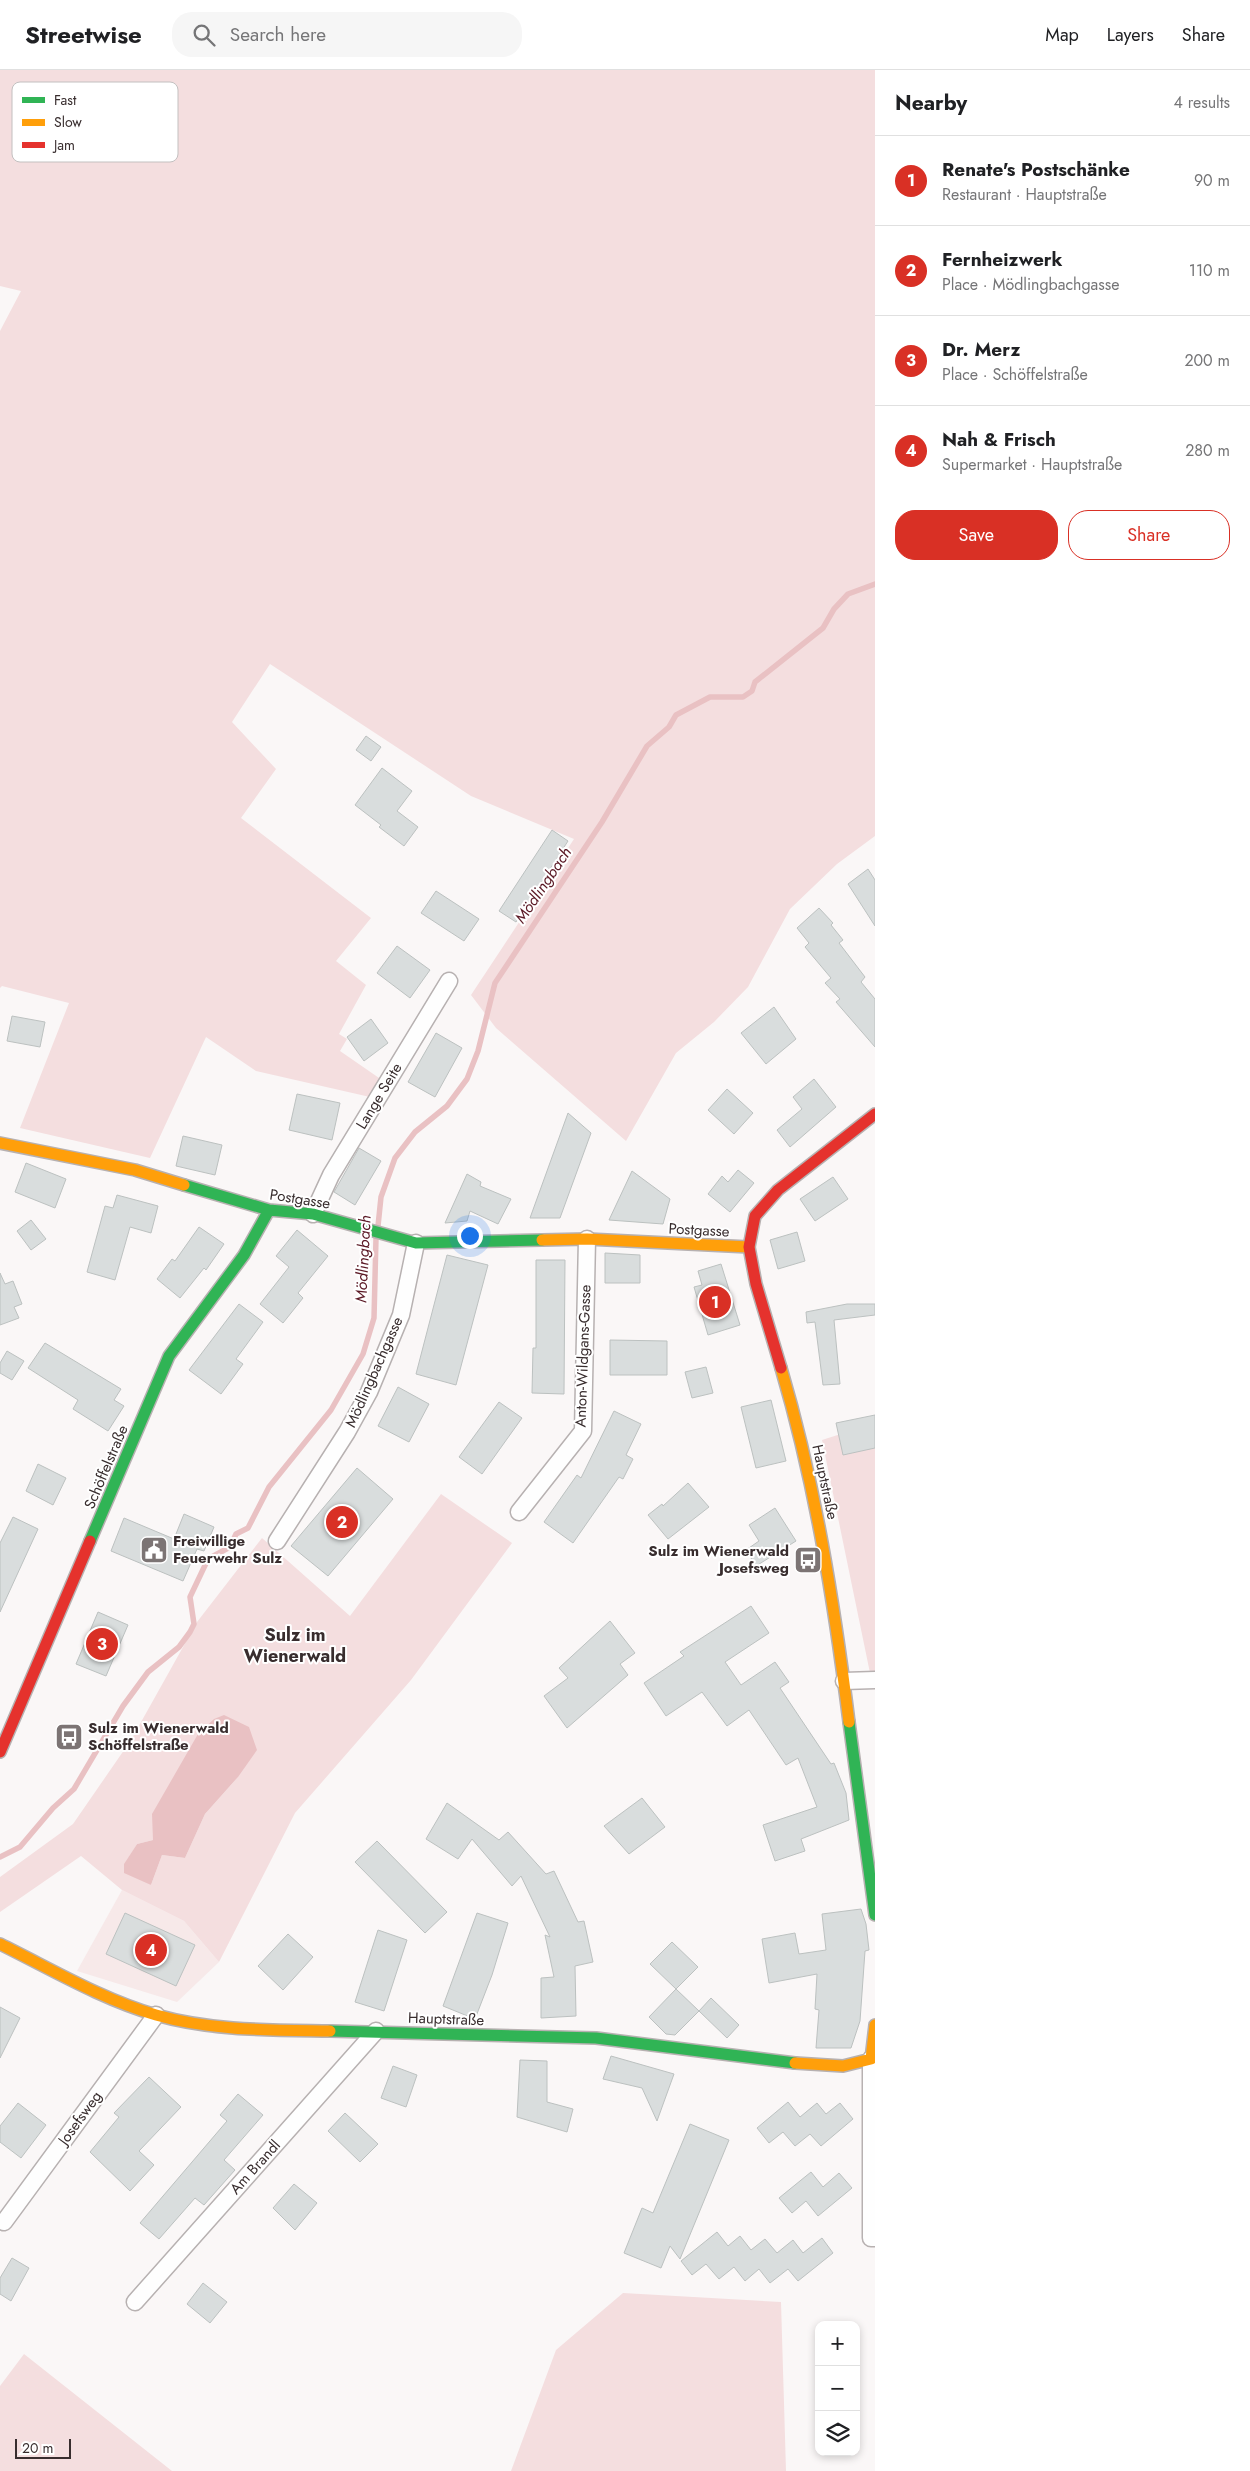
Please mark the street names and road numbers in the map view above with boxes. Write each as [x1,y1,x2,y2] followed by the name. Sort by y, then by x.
[351,1058,408,1133] street label: Lange Seite
[268,1183,332,1215] street label: Postgasse
[668,1217,730,1243] street label: Postgasse
[570,1284,596,1428] street label: Anton-Wildgans-Gasse
[340,1313,408,1431] street label: Mödlingbachgasse
[78,1421,134,1512] street label: Schöffelstraße
[806,1442,844,1522] street label: Hauptstraße
[408,2007,485,2031] street label: Hauptstraße
[52,2086,107,2151] street label: Josefsweg
[225,2135,285,2199] street label: Am Brandl

